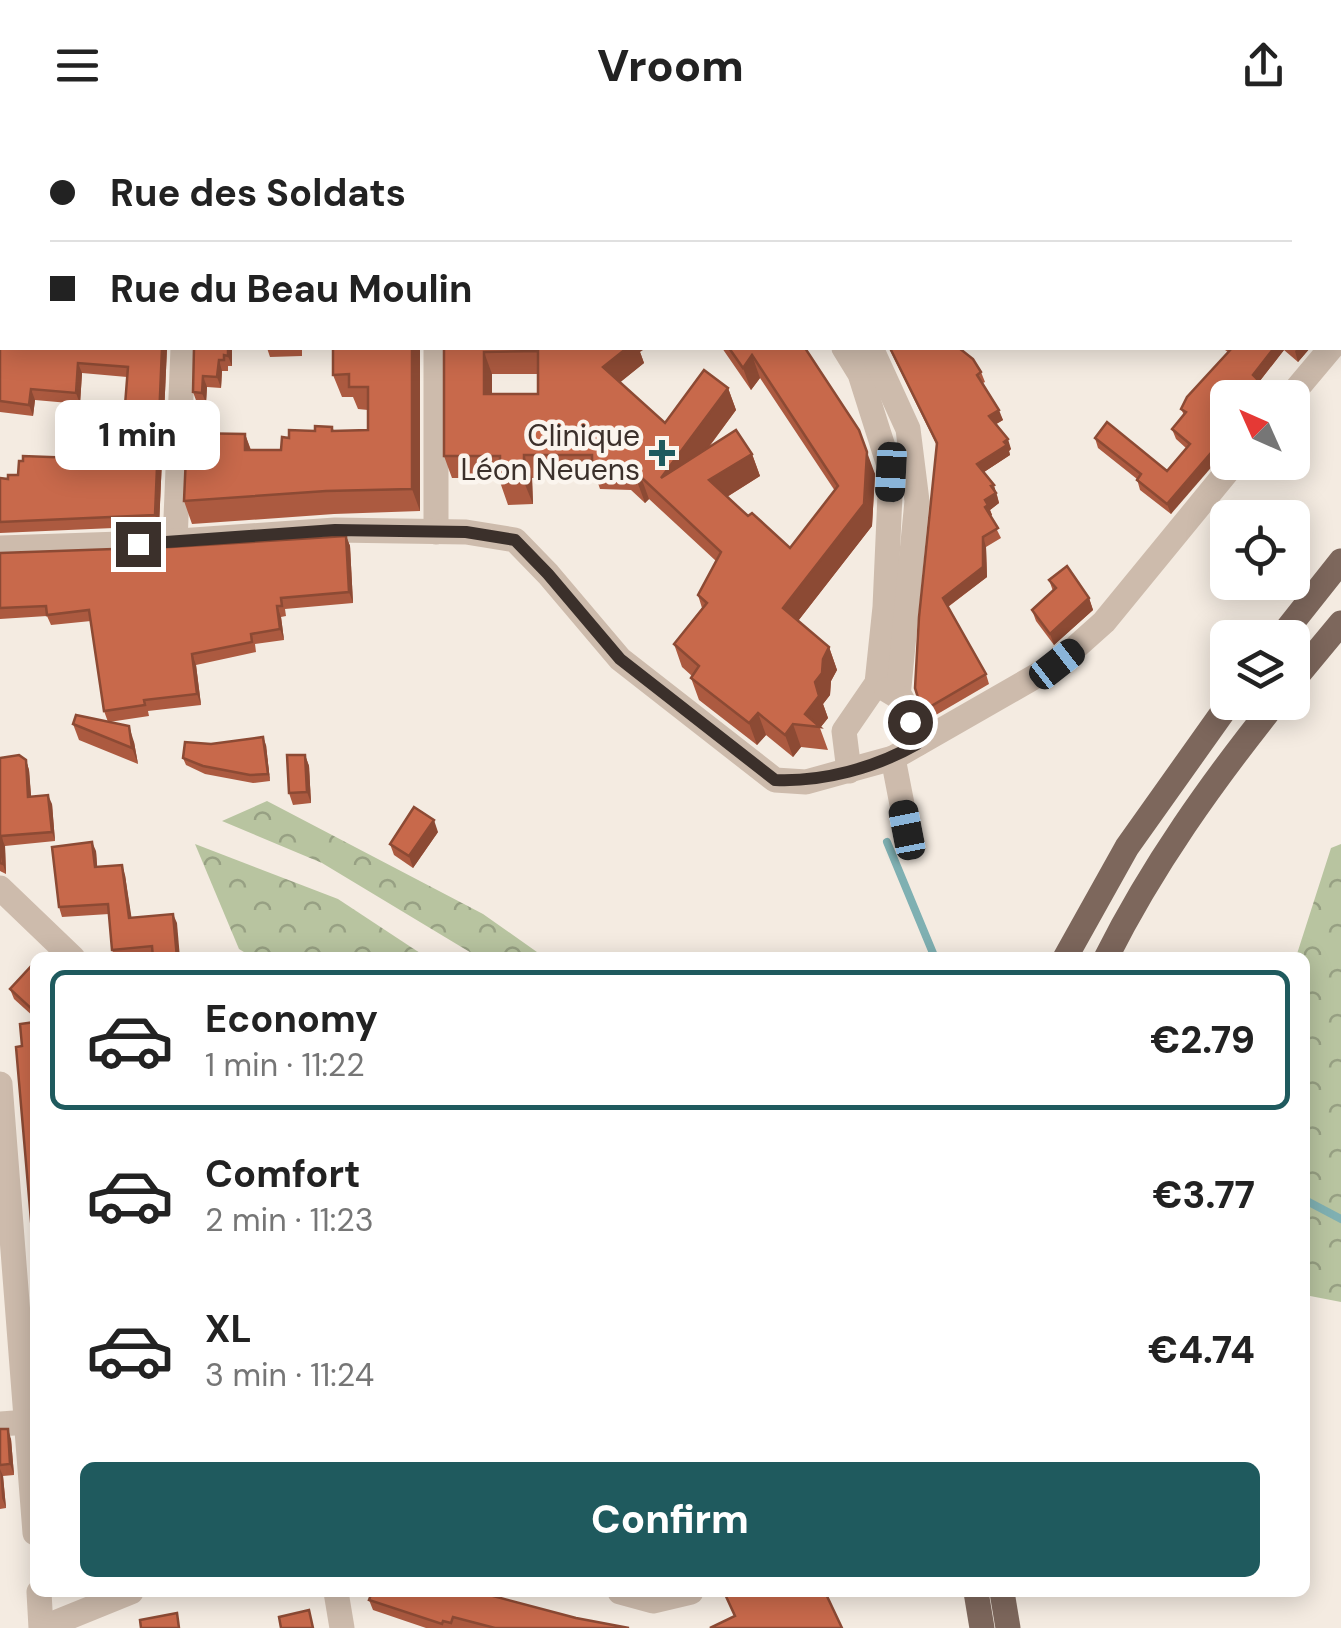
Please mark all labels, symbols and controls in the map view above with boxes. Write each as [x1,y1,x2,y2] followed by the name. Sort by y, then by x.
[597,36,744,95] text: Vroom
[50,38,105,93] icon: menu
[1236,38,1291,93] icon: share
[110,168,406,218] text: Rue des Soldats
[110,264,472,314] text: Rue du Beau Moulin
[1210,380,1310,480] north arrow
[1210,380,1310,720] map controls
[56,399,220,469] callout: 1 min
[98,414,177,456] text: 1 min
[461,416,640,489] place label: Clinique Léon Neuens
[649,440,675,466] marker: Clinique Léon Neuens
[874,441,908,503] car
[1210,500,1310,600] button: locate
[116,522,161,567] route end
[1210,620,1310,720] button: layers
[1024,634,1090,694] car
[888,700,933,745] route start
[887,798,927,862] car
[205,994,378,1044] text: Economy
[85,995,175,1085] icon: car
[1150,1015,1255,1065] text: €2.79
[205,1044,365,1086] text: 1 min · 11:22
[205,1149,361,1199] text: Comfort
[85,1150,175,1240] icon: car
[1153,1170,1255,1220] text: €3.77
[205,1199,374,1241] text: 2 min · 11:23
[205,1304,252,1354] text: XL
[85,1305,175,1395] icon: car
[1148,1325,1255,1375] text: €4.74
[205,1354,374,1396] text: 3 min · 11:24
[80,1462,1260,1577] button: Confirm

